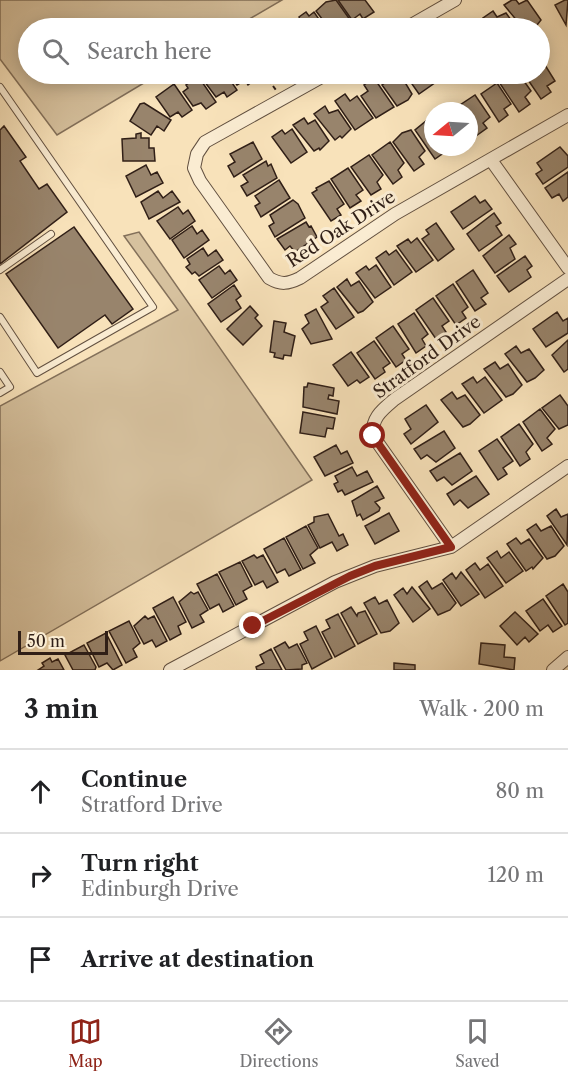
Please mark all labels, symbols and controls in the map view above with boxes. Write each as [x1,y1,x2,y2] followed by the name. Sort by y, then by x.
[18,18,550,84] search box
[39,35,72,68] icon: search
[87,38,212,65] text: Search here
[424,102,478,156] north arrow
[283,186,399,272] street label: Red Oak Drive
[369,311,485,403] street label: Stratford Drive
[359,422,385,448] route start
[239,612,265,638] route end
[18,628,108,656] scale bar
[27,631,65,651] text: 50 m
[24,693,98,725] text: 3 min
[419,697,544,721] text: Walk · 200 m
[81,766,187,793] text: Continue
[24,775,57,808] icon: ahead
[496,779,544,803] text: 80 m
[81,793,223,817] text: Stratford Drive
[81,850,199,877] text: Turn right
[24,859,57,892] icon: right
[487,863,544,887] text: 120 m
[81,877,239,901] text: Edinburgh Drive
[24,943,57,976] icon: arrive
[81,946,314,973] text: Arrive at destination
[68,1015,103,1071] tab: Map
[239,1015,318,1071] tab: Directions
[455,1015,500,1071] tab: Saved

